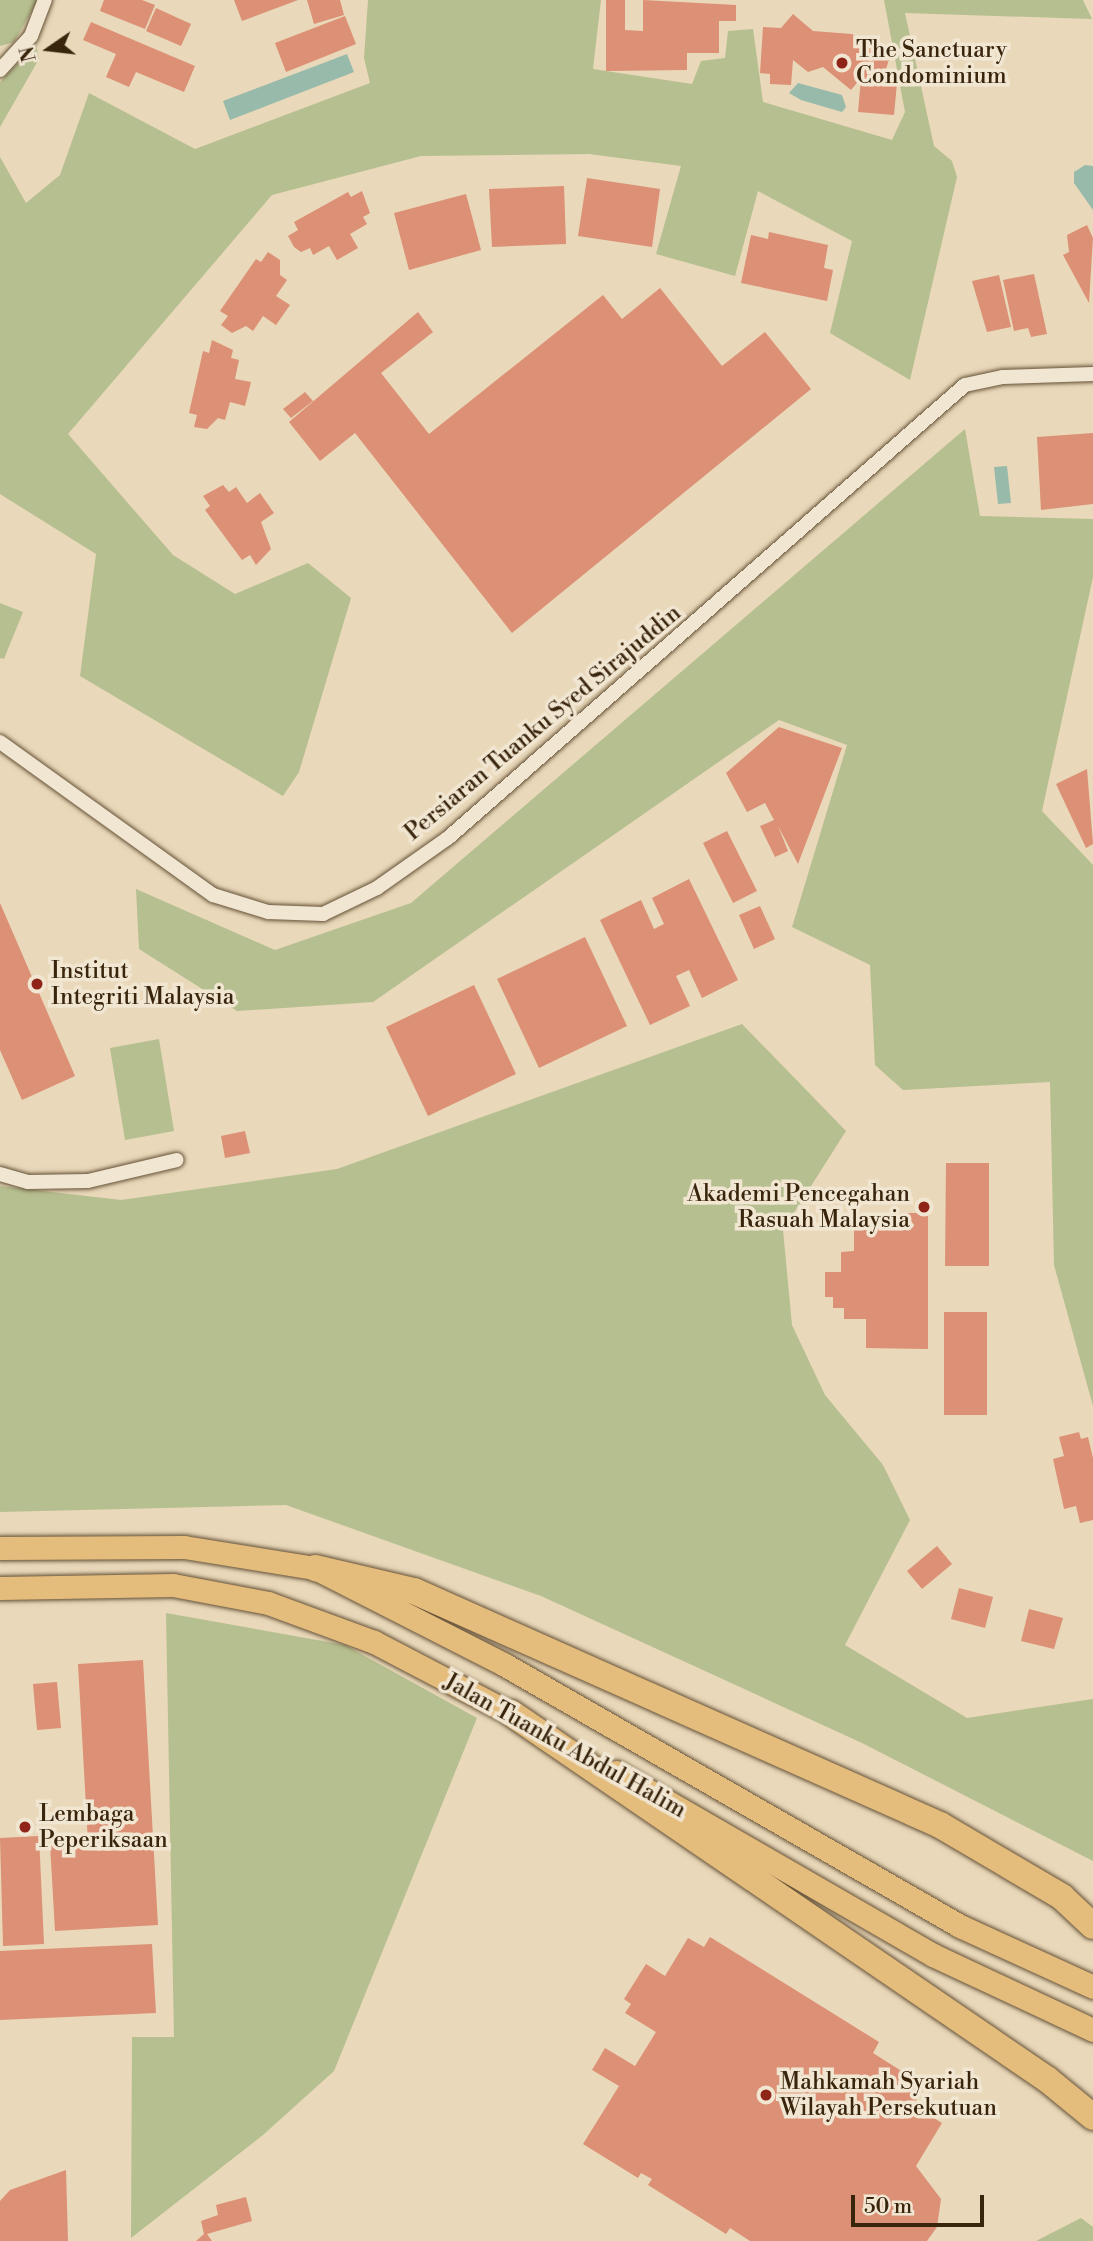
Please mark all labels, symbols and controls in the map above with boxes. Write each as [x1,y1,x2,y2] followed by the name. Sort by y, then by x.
[14,14,84,84] north arrow
[856,36,1007,90] place label: The Sanctuary Condominium
[15,44,42,64] text: N
[834,55,850,71] marker: The Sanctuary Condominium
[399,599,687,847] street label: Persiaran Tuanku Syed Sirajuddin
[51,957,234,1011] place label: Institut Integriti Malaysia
[29,976,45,992] marker: Institut Integriti Malaysia
[687,1180,910,1234] place label: Akademi Pencegahan Rasuah Malaysia
[916,1199,932,1215] marker: Akademi Pencegahan Rasuah Malaysia
[439,1668,691,1824] street label: Jalan Tuanku Abdul Halim
[39,1800,168,1854] place label: Lembaga Peperiksaan
[17,1819,33,1835] marker: Lembaga Peperiksaan
[780,2068,997,2122] place label: Mahkamah Syariah Wilayah Persekutuan
[758,2087,774,2103] marker: Mahkamah Syariah Wilayah Persekutuan
[855,2182,988,2226] scale bar
[864,2194,912,2220] text: 50 m

